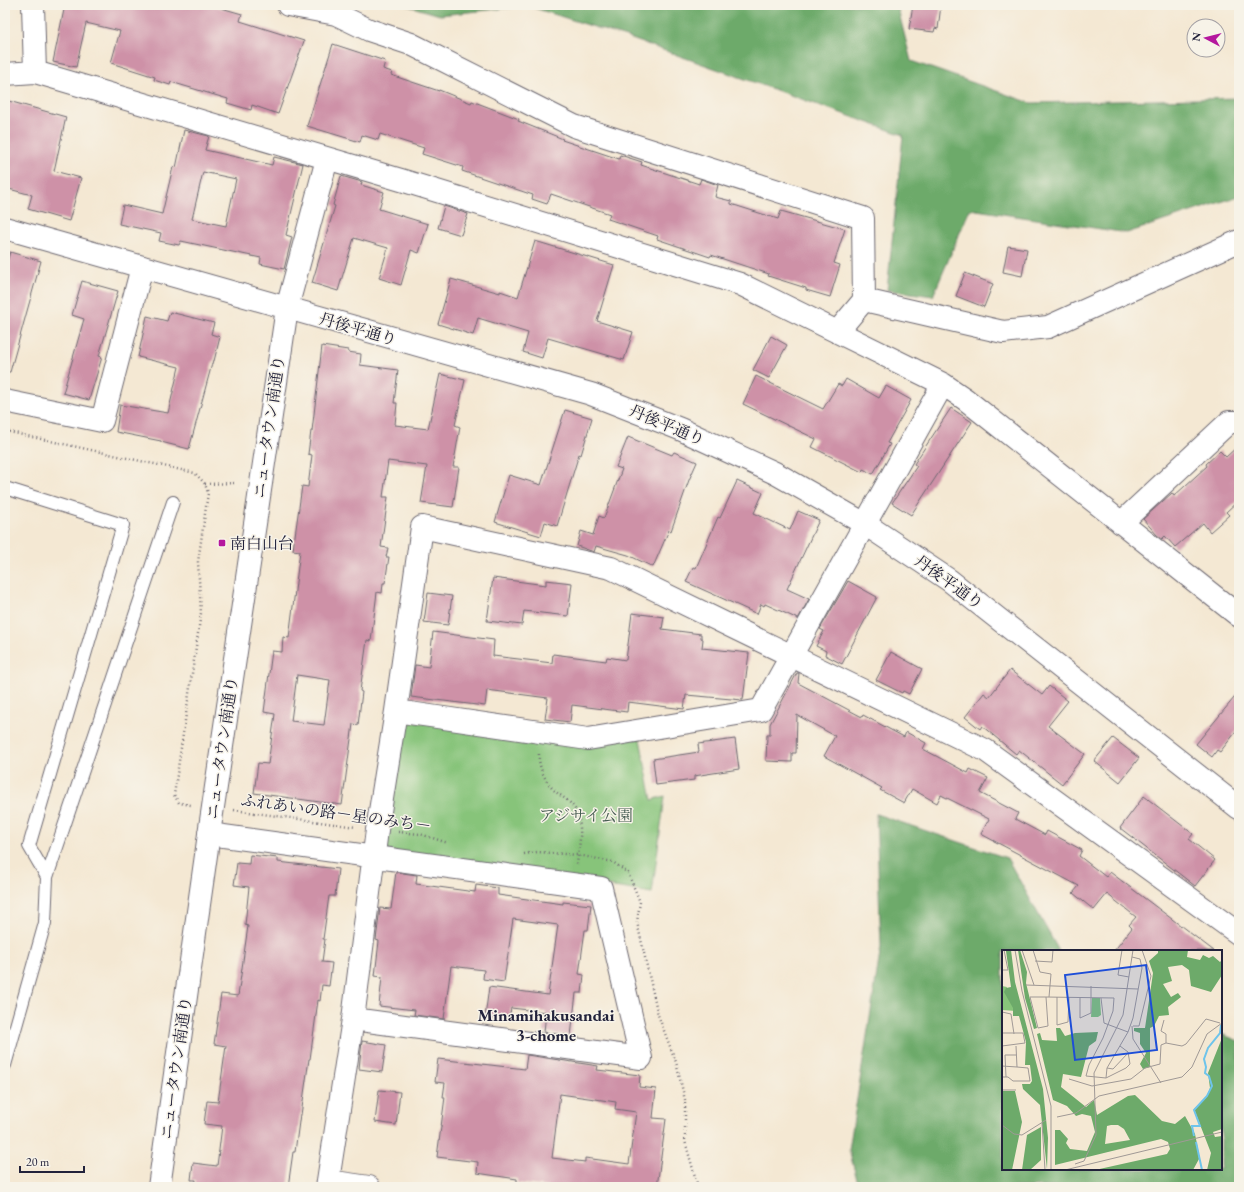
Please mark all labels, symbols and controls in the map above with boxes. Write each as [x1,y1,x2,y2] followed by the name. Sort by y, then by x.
[1186,18,1226,58] north arrow
[1189,31,1204,42] text: N
[317,308,399,350] street label: 丹後平通り
[249,354,289,500] street label: ニュータウン南通り
[626,400,708,450] street label: 丹後平通り
[230,533,294,554] place label: 南白山台
[217,538,227,548] marker: 南白山台
[910,550,988,614] street label: 丹後平通り
[202,675,242,821] street label: ニュータウン南通り
[239,789,433,837] street label: ふれあいの路－星のみち－
[539,805,633,826] park label: アジサイ公園
[1002,950,1222,1170] inset map
[156,995,196,1141] street label: ニュータウン南通り
[477,1004,615,1046] district label: Minamihakusandai 3-chome
[20,1148,84,1174] scale bar
[26,1154,50,1170] text: 20 m

